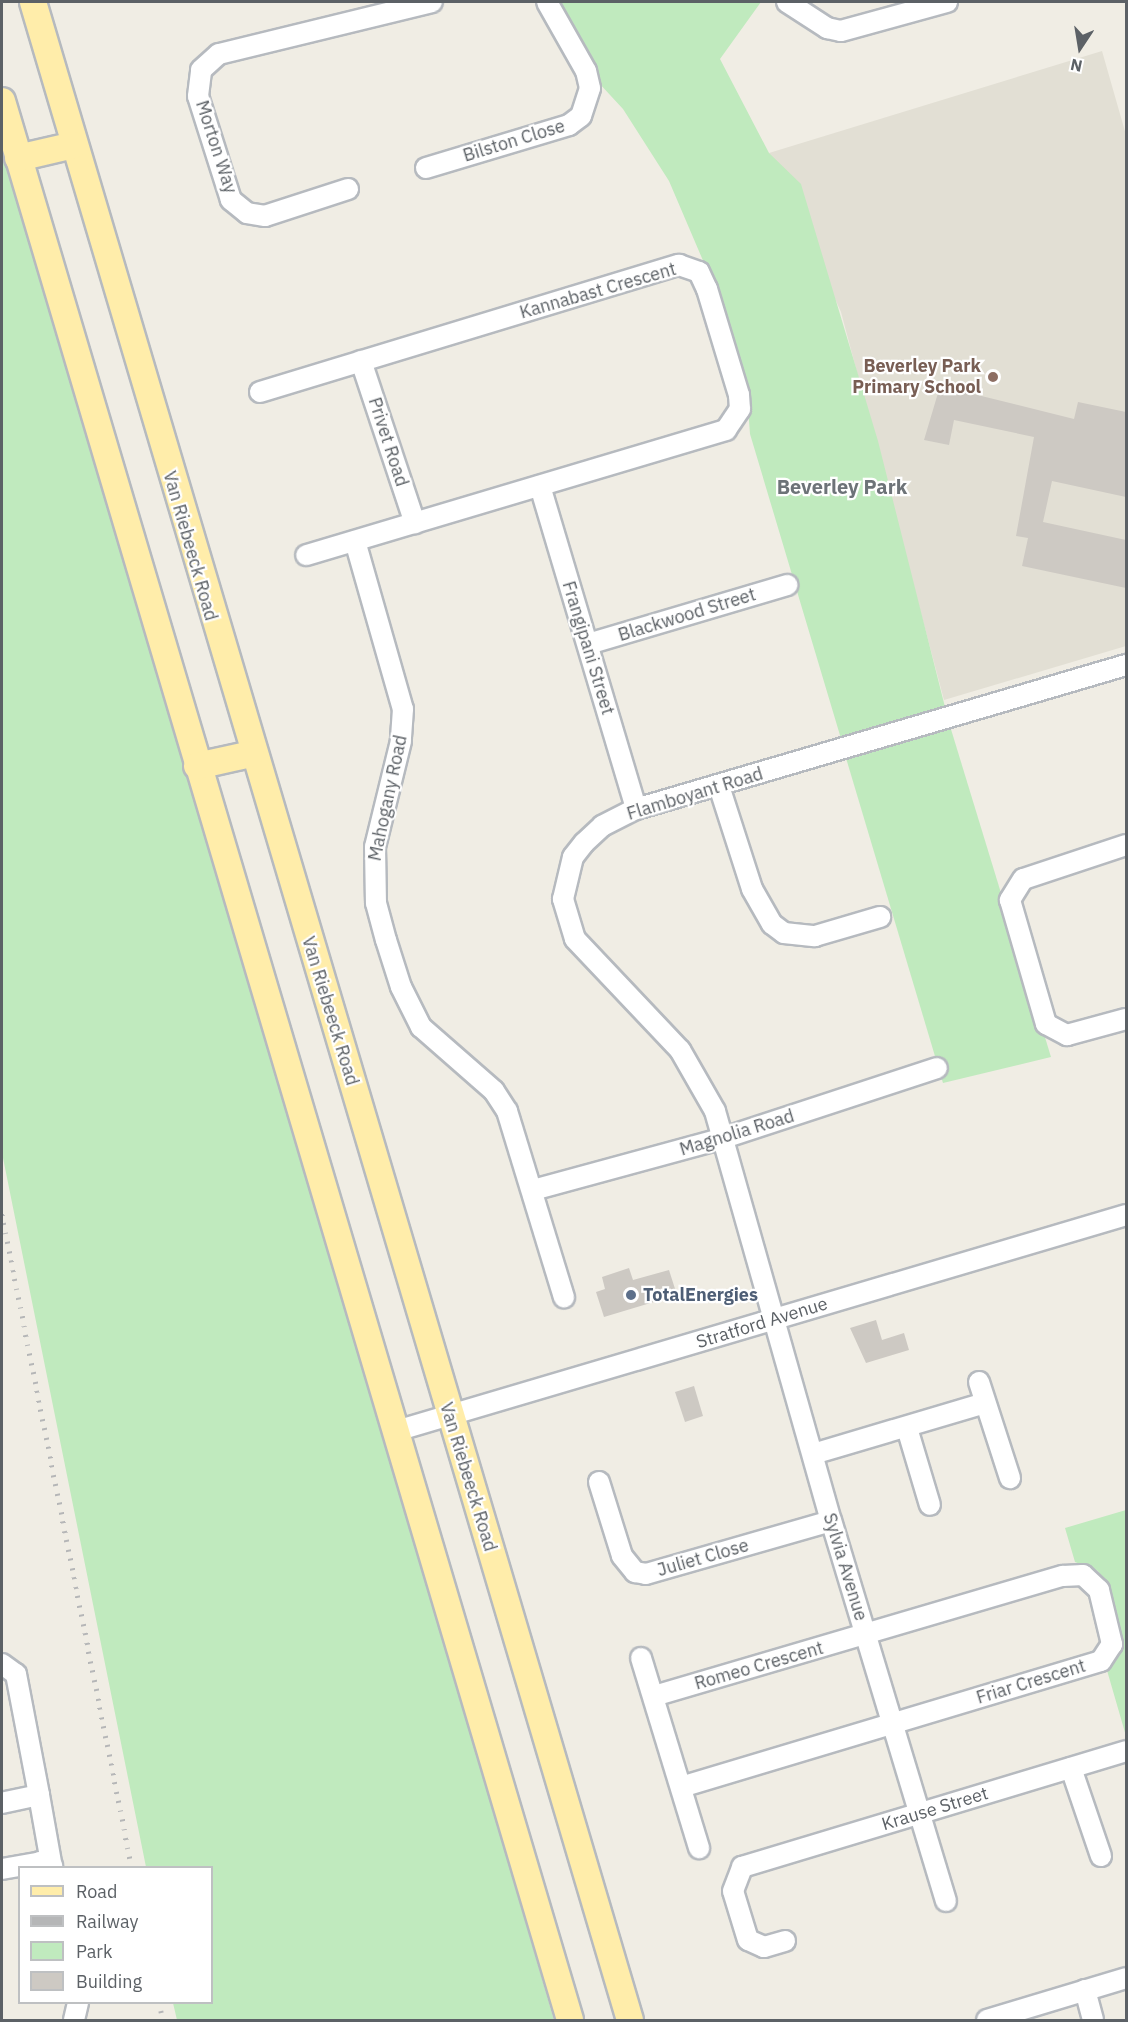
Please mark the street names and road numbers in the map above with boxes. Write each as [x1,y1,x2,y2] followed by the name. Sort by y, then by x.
[191,98,241,196] street label: Morton Way
[460,115,568,167] street label: Bilston Close
[517,258,679,324] street label: Kannabast Crescent
[363,395,413,489] street label: Privet Road
[158,469,222,623] street label: Van Riebeeck Road
[557,579,619,717] street label: Frangipani Street
[616,584,758,646] street label: Blackwood Street
[364,733,412,863] street label: Mahogany Road
[624,763,766,825] street label: Flamboyant Road
[297,934,363,1088] street label: Van Riebeeck Road
[677,1105,797,1161] street label: Magnolia Road
[694,1293,830,1353] street label: Stratford Avenue
[435,1400,501,1554] street label: Van Riebeeck Road
[818,1511,872,1623] street label: Sylvia Avenue
[655,1535,751,1581] street label: Juliet Close
[692,1637,826,1695] street label: Romeo Crescent
[974,1655,1088,1709] street label: Friar Crescent
[879,1783,991,1835] street label: Krause Street

